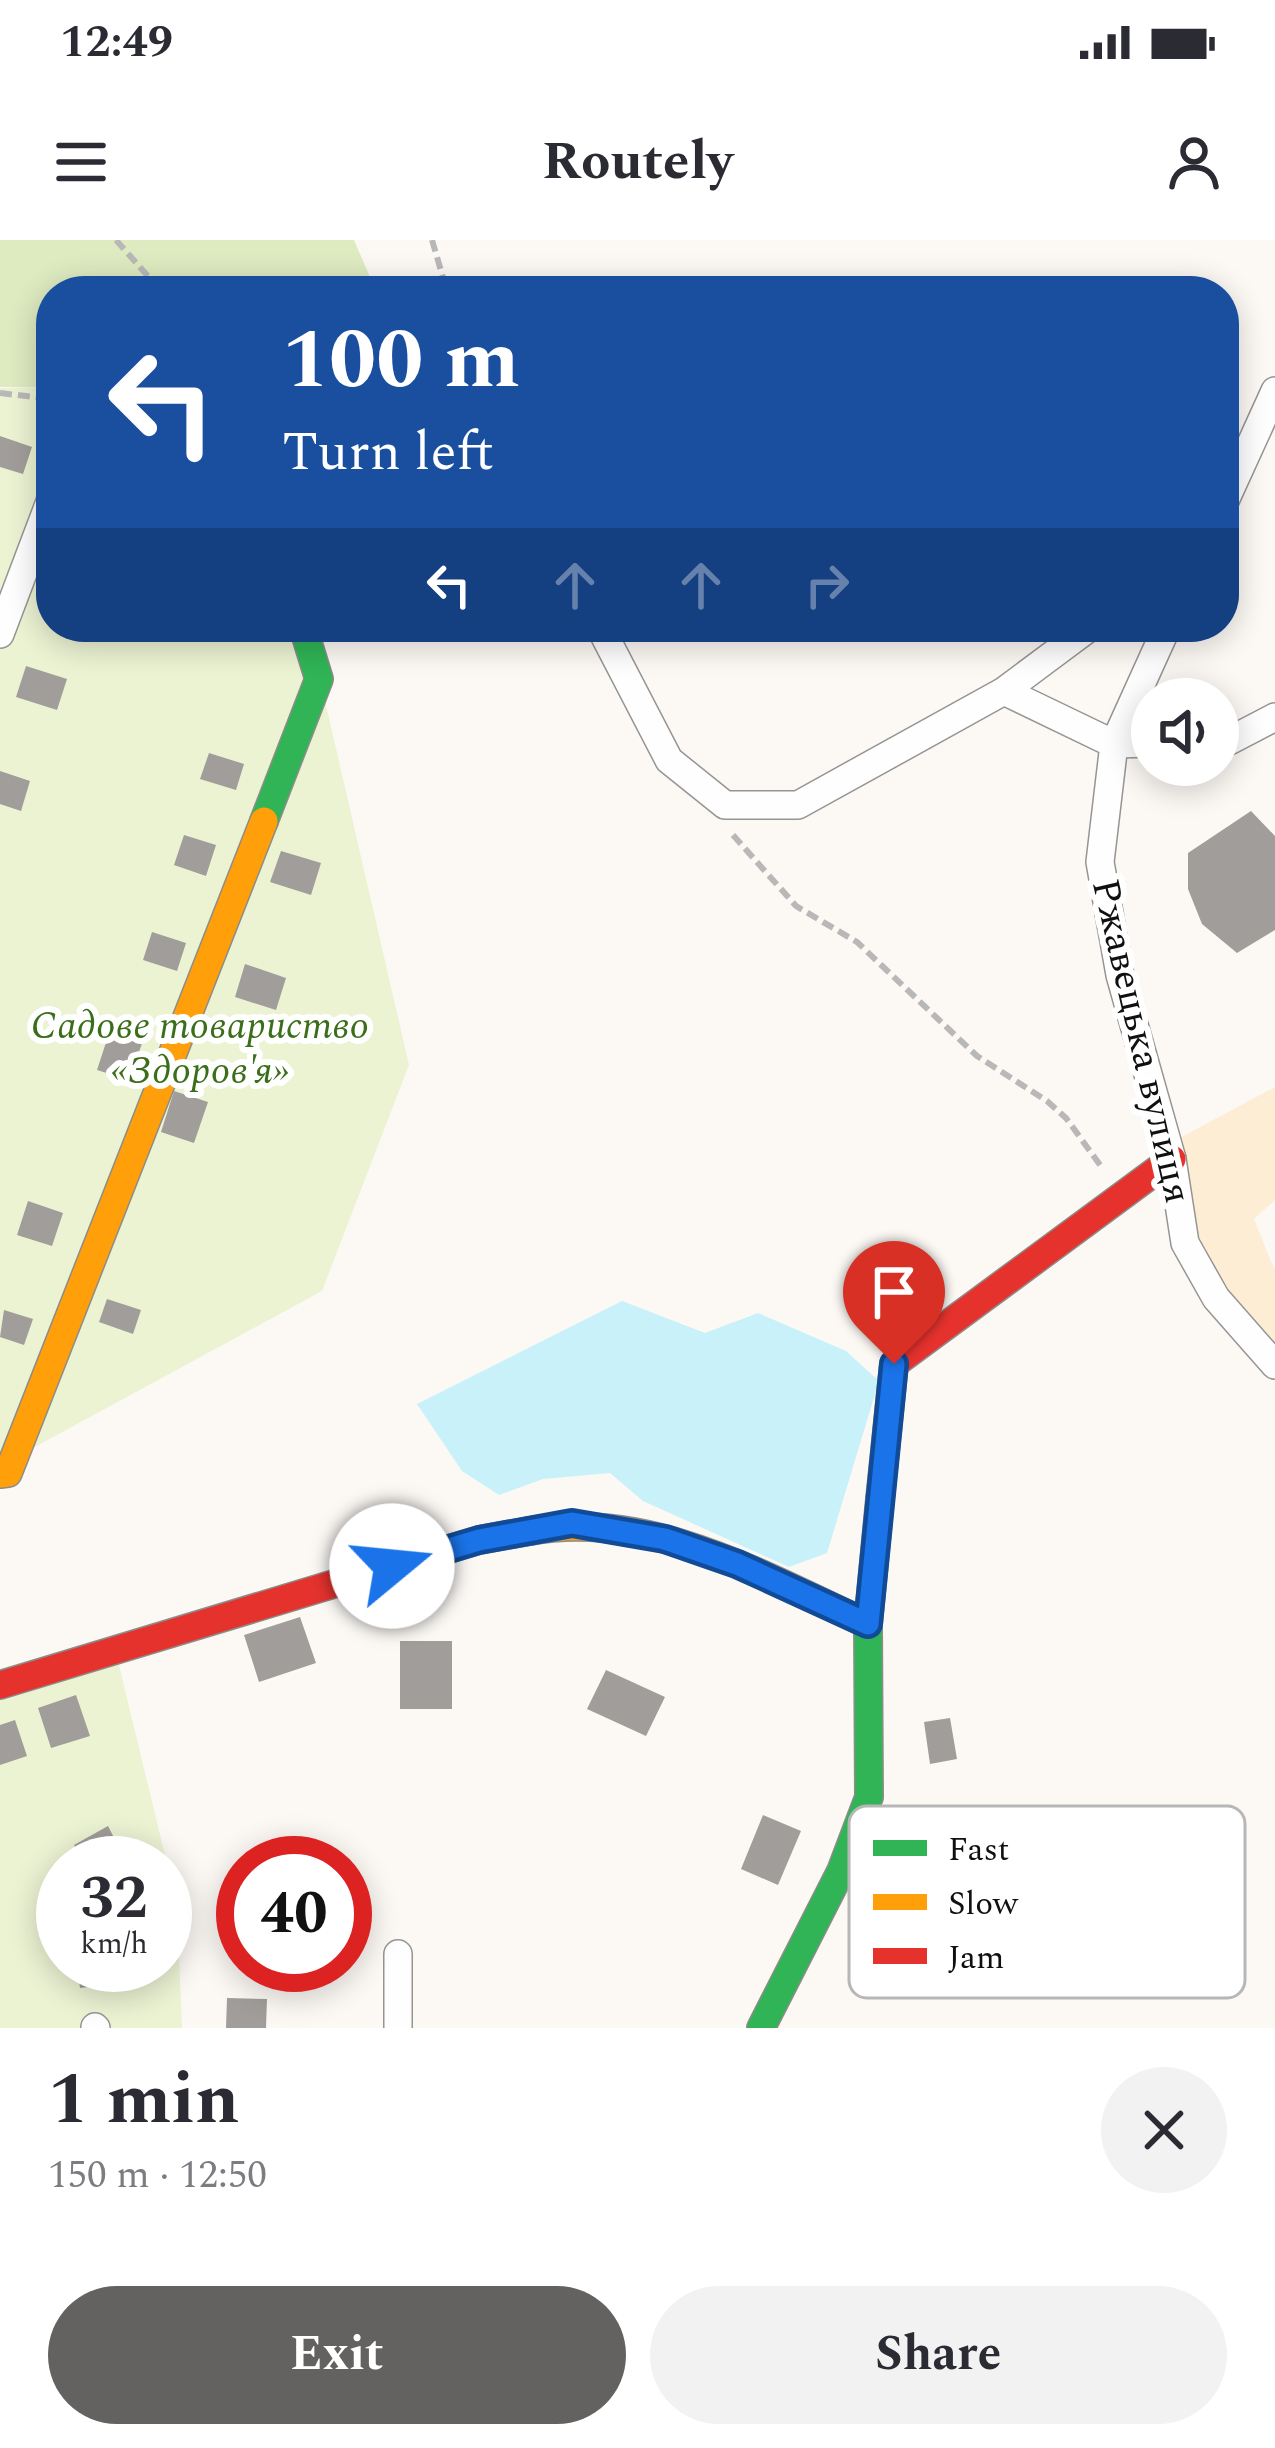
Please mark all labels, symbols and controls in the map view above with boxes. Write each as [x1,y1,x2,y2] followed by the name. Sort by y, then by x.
[60,8,173,77] text: 12:49
[542,121,733,203] text: Routely
[48,129,114,195] icon: menu
[1161,129,1227,195] icon: person
[282,297,520,425] text: 100 m
[84,324,240,480] icon: left
[282,412,494,494] text: Turn left
[416,552,482,618] icon: left
[542,552,608,618] icon: ahead
[668,552,734,618] icon: ahead
[794,552,860,618] icon: right
[1131,678,1239,786] map controls
[1131,678,1239,786] button: sound
[1075,873,1207,1209] street label: Ржавецька вулиця
[31,997,369,1101] park label: Садове товариство «Здоров'я»
[843,1241,945,1364] pin
[861,1259,927,1325] icon: arrive
[329,1503,455,1629] position arrow
[849,1806,1245,1998] legend
[948,1825,1009,1875] text: Fast
[216,1836,372,1992] speed limit sign: 40
[80,1853,148,1945] text: 32
[948,1879,1019,1929] text: Slow
[80,1921,148,1967] text: km/h
[948,1933,1004,1983] text: Jam
[48,2046,240,2155] text: 1 min
[1101,2067,1227,2193] button: close
[48,2146,267,2205] text: 150 m · 12:50
[48,2286,626,2424] button: Exit
[650,2286,1227,2424] button: Share

